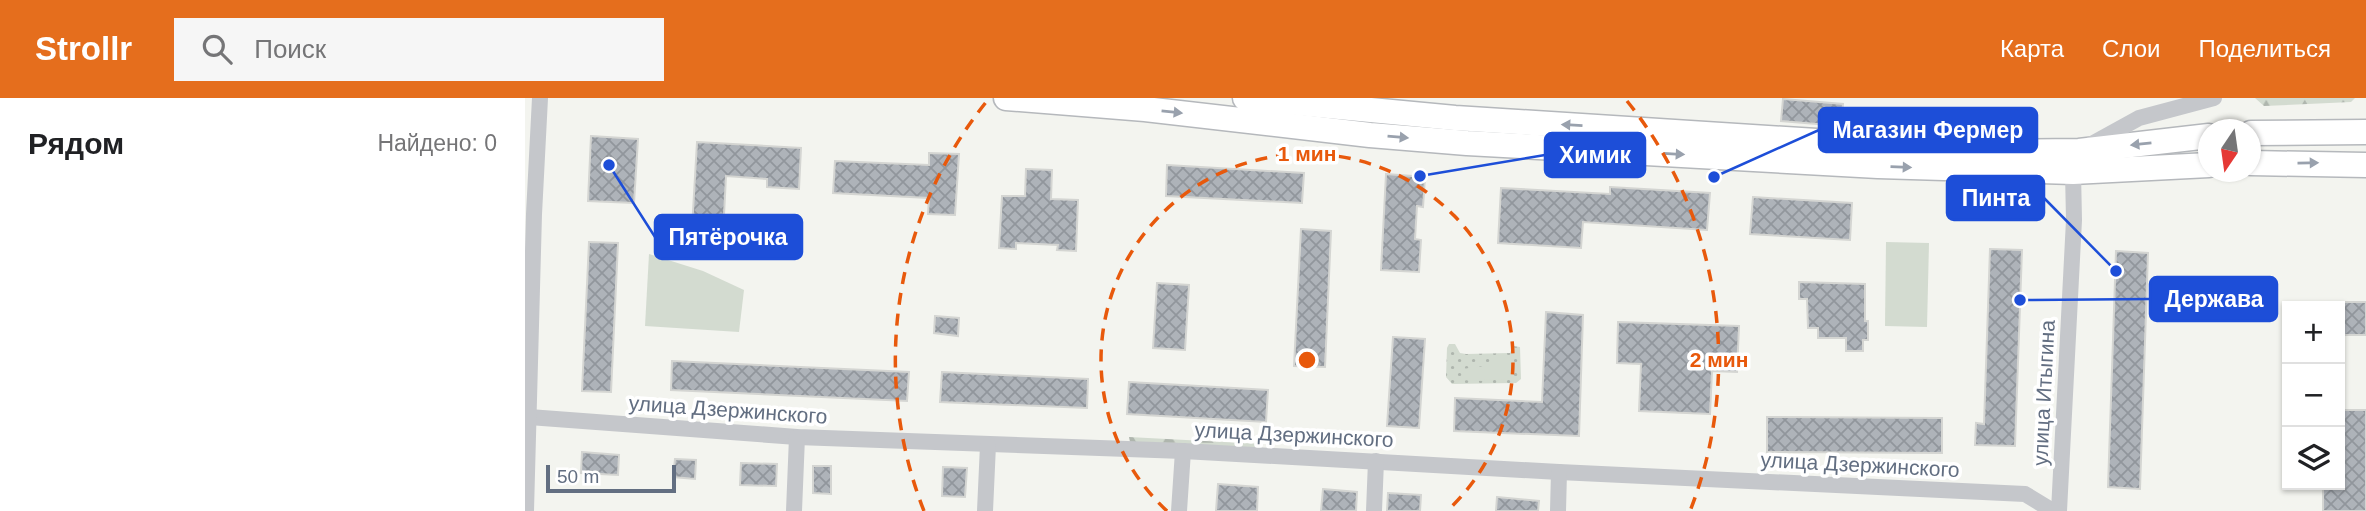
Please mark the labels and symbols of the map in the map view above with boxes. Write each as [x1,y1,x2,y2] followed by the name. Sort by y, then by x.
[1161,107,1183,118] one-way arrow
[1819,108,2037,152] callout: Магазин Фермер
[1833,117,2023,143] text: Магазин Фермер
[1560,119,1582,130] one-way arrow
[2198,119,2261,182] north arrow
[1387,132,1409,143] one-way arrow
[1545,133,1645,177] callout: Химик
[2130,139,2152,150] one-way arrow
[1278,142,1336,165] text: 1 мин
[1559,142,1632,168] text: Химик
[1663,149,1685,160] one-way arrow
[2298,157,2320,169] one-way arrow
[1890,161,1912,173] one-way arrow
[1947,176,2044,220] callout: Пинта
[1962,185,2031,211] text: Пинта
[655,215,802,259] callout: Пятёрочка
[668,224,788,250] text: Пятёрочка
[2150,277,2277,321] callout: Держава
[2164,286,2264,312] text: Держава
[2028,319,2059,466] street label: улица Итыгина
[1295,348,1319,372] centre of rings
[1690,348,1748,371] text: 2 мин
[628,391,828,428] street label: улица Дзержинского
[1194,418,1394,451] street label: улица Дзержинского
[1760,448,1960,481] street label: улица Дзержинского
[546,462,675,494] scale bar

